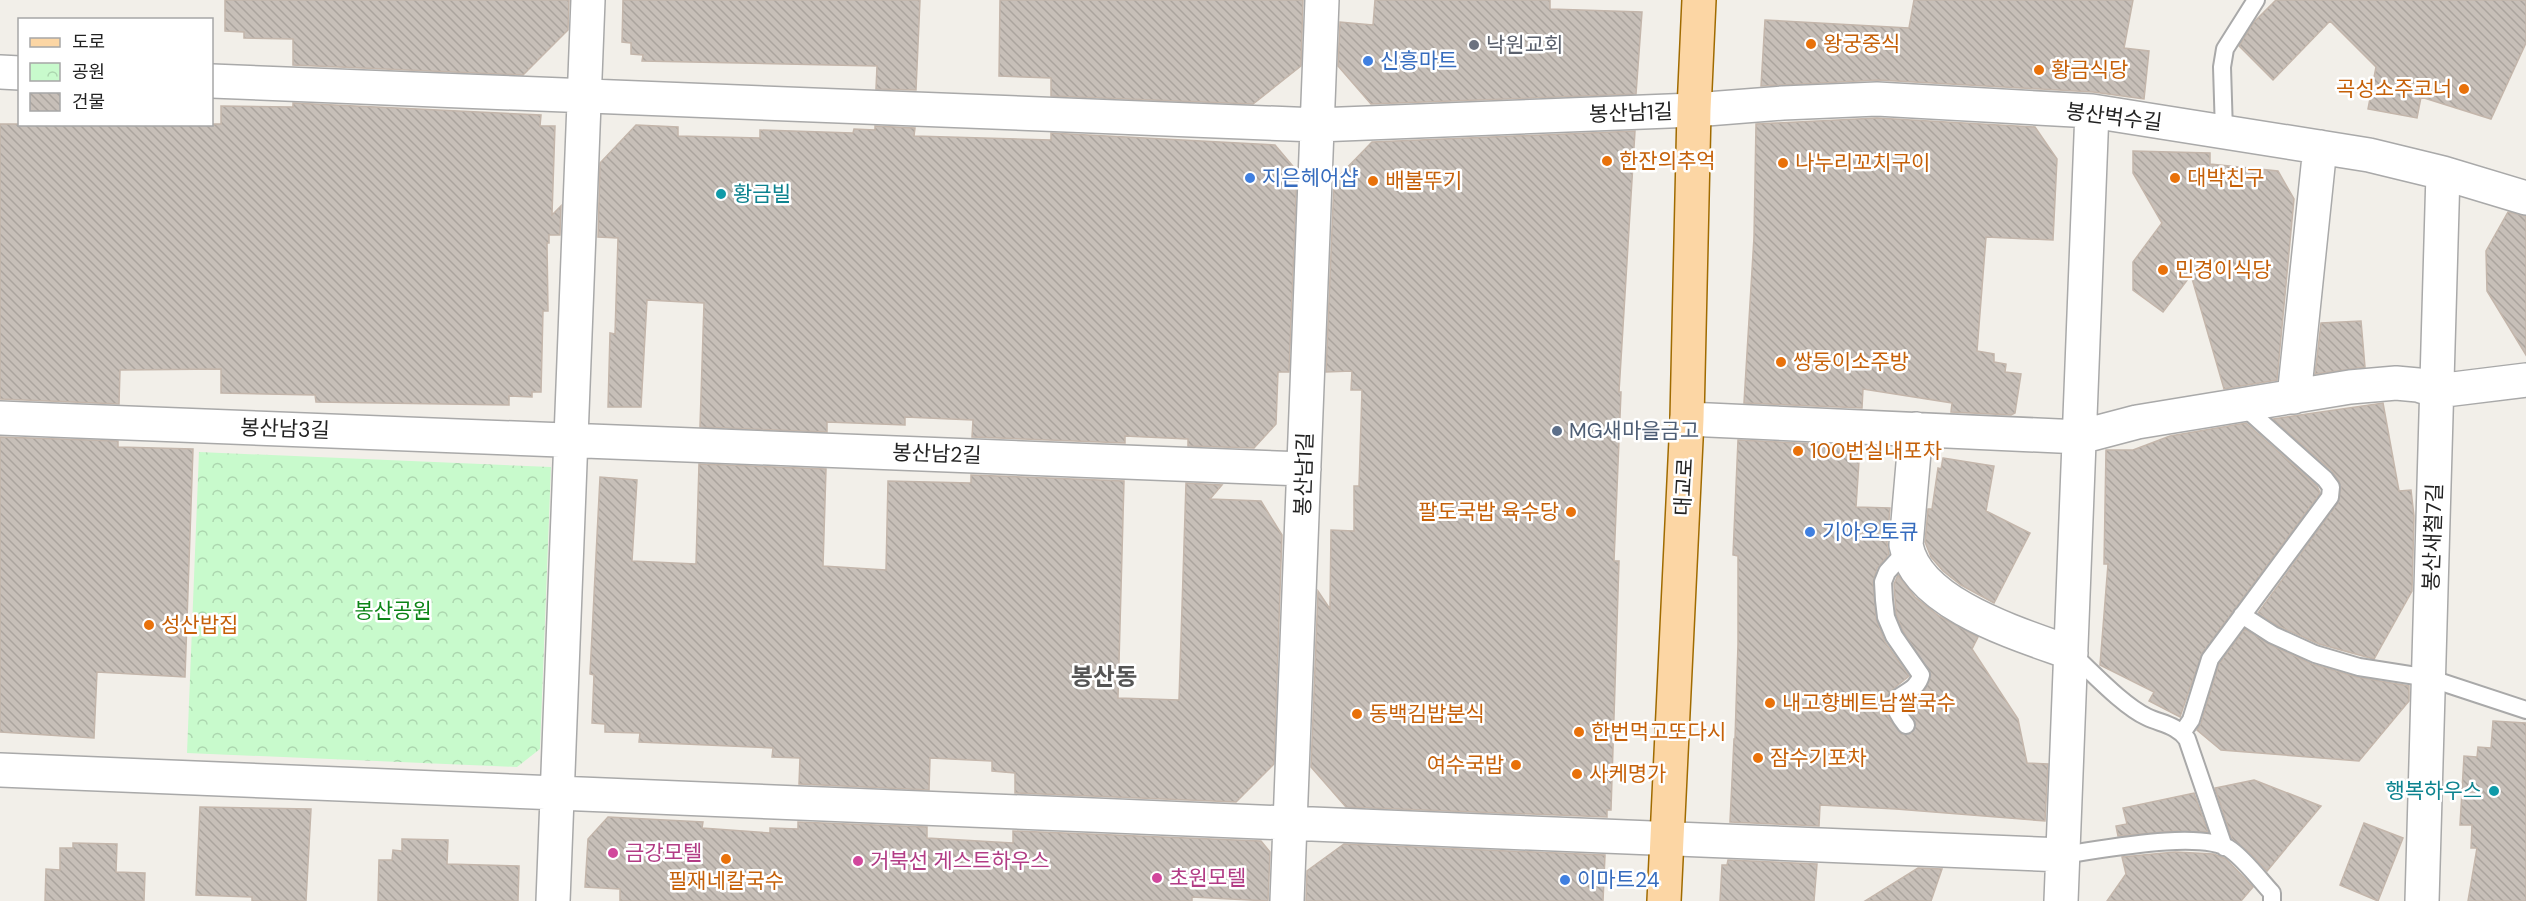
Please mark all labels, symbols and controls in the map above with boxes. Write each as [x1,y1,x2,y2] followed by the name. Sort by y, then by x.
[18,18,213,126] legend
[72,30,105,54] text: 도로
[1823,30,1900,58] place label: 왕궁중식
[1486,31,1563,59] place label: 낙원교회
[1804,37,1818,51] marker: 왕궁중식
[1467,38,1481,52] marker: 낙원교회
[1380,47,1457,75] place label: 신흥마트
[1361,54,1375,68] marker: 신흥마트
[2051,56,2128,84] place label: 황금식당
[72,60,105,84] text: 공원
[2032,63,2046,77] marker: 황금식당
[2336,75,2452,103] place label: 곡성소주코너
[2457,82,2471,96] marker: 곡성소주코너
[72,90,105,114] text: 건물
[2064,97,2164,137] street label: 봉산벅수길
[1589,98,1673,128] street label: 봉산남1길
[1619,147,1716,175] place label: 한잔의추억
[1795,149,1930,177] place label: 나누리꼬치구이
[1600,154,1614,168] marker: 한잔의추억
[1776,156,1790,170] marker: 나누리꼬치구이
[1262,164,1359,192] place label: 지은헤어샵
[2187,164,2264,192] place label: 대박친구
[1385,167,1462,195] place label: 배불뚜기
[1243,171,1257,185] marker: 지은헤어샵
[2168,171,2182,185] marker: 대박친구
[1366,174,1380,188] marker: 배불뚜기
[733,180,791,208] place label: 황금빌
[714,187,728,201] marker: 황금빌
[2175,256,2272,284] place label: 민경이식당
[2156,263,2170,277] marker: 민경이식당
[1793,348,1909,376] place label: 쌍둥이소주방
[1774,355,1788,369] marker: 쌍둥이소주방
[240,413,330,445] street label: 봉산남3길
[1569,417,1699,445] place label: MG새마을금고
[1550,424,1564,438] marker: MG새마을금고
[1289,432,1319,516] street label: 봉산남1길
[1810,437,1942,465] place label: 100번실내포차
[892,438,982,470] street label: 봉산남2길
[1791,444,1805,458] marker: 100번실내포차
[1669,457,1699,517] street label: 대교로
[2417,483,2449,591] street label: 봉산새철7길
[1418,498,1559,526] place label: 팔도국밥 육수당
[1564,505,1578,519] marker: 팔도국밥 육수당
[1822,518,1919,546] place label: 기아오토큐
[1803,525,1817,539] marker: 기아오토큐
[354,597,432,625] park label: 봉산공원
[161,611,238,639] place label: 성산밥집
[142,618,156,632] marker: 성산밥집
[1071,661,1137,692] district label: 봉산동
[1782,689,1956,717] place label: 내고향베트남쌀국수
[1763,696,1777,710] marker: 내고향베트남쌀국수
[1369,700,1485,728] place label: 동백김밥분식
[1350,707,1364,721] marker: 동백김밥분식
[1591,718,1726,746] place label: 한번먹고또다시
[1572,725,1586,739] marker: 한번먹고또다시
[1770,744,1867,772] place label: 잠수기포차
[1427,751,1504,779] place label: 여수국밥
[1751,751,1765,765] marker: 잠수기포차
[1509,758,1523,772] marker: 여수국밥
[1589,760,1666,788] place label: 사케명가
[1570,767,1584,781] marker: 사케명가
[2385,777,2482,805] place label: 행복하우스
[2487,784,2501,798] marker: 행복하우스
[625,839,702,867] place label: 금강모텔
[606,846,620,860] marker: 금강모텔
[870,847,1049,875] place label: 거북선 게스트하우스
[719,852,733,866] marker: 필재네칼국수
[851,854,865,868] marker: 거북선 게스트하우스
[1169,864,1246,892] place label: 초원모텔
[1577,866,1660,894] place label: 이마트24
[668,867,784,895] place label: 필재네칼국수
[1150,871,1164,885] marker: 초원모텔
[1558,873,1572,887] marker: 이마트24

